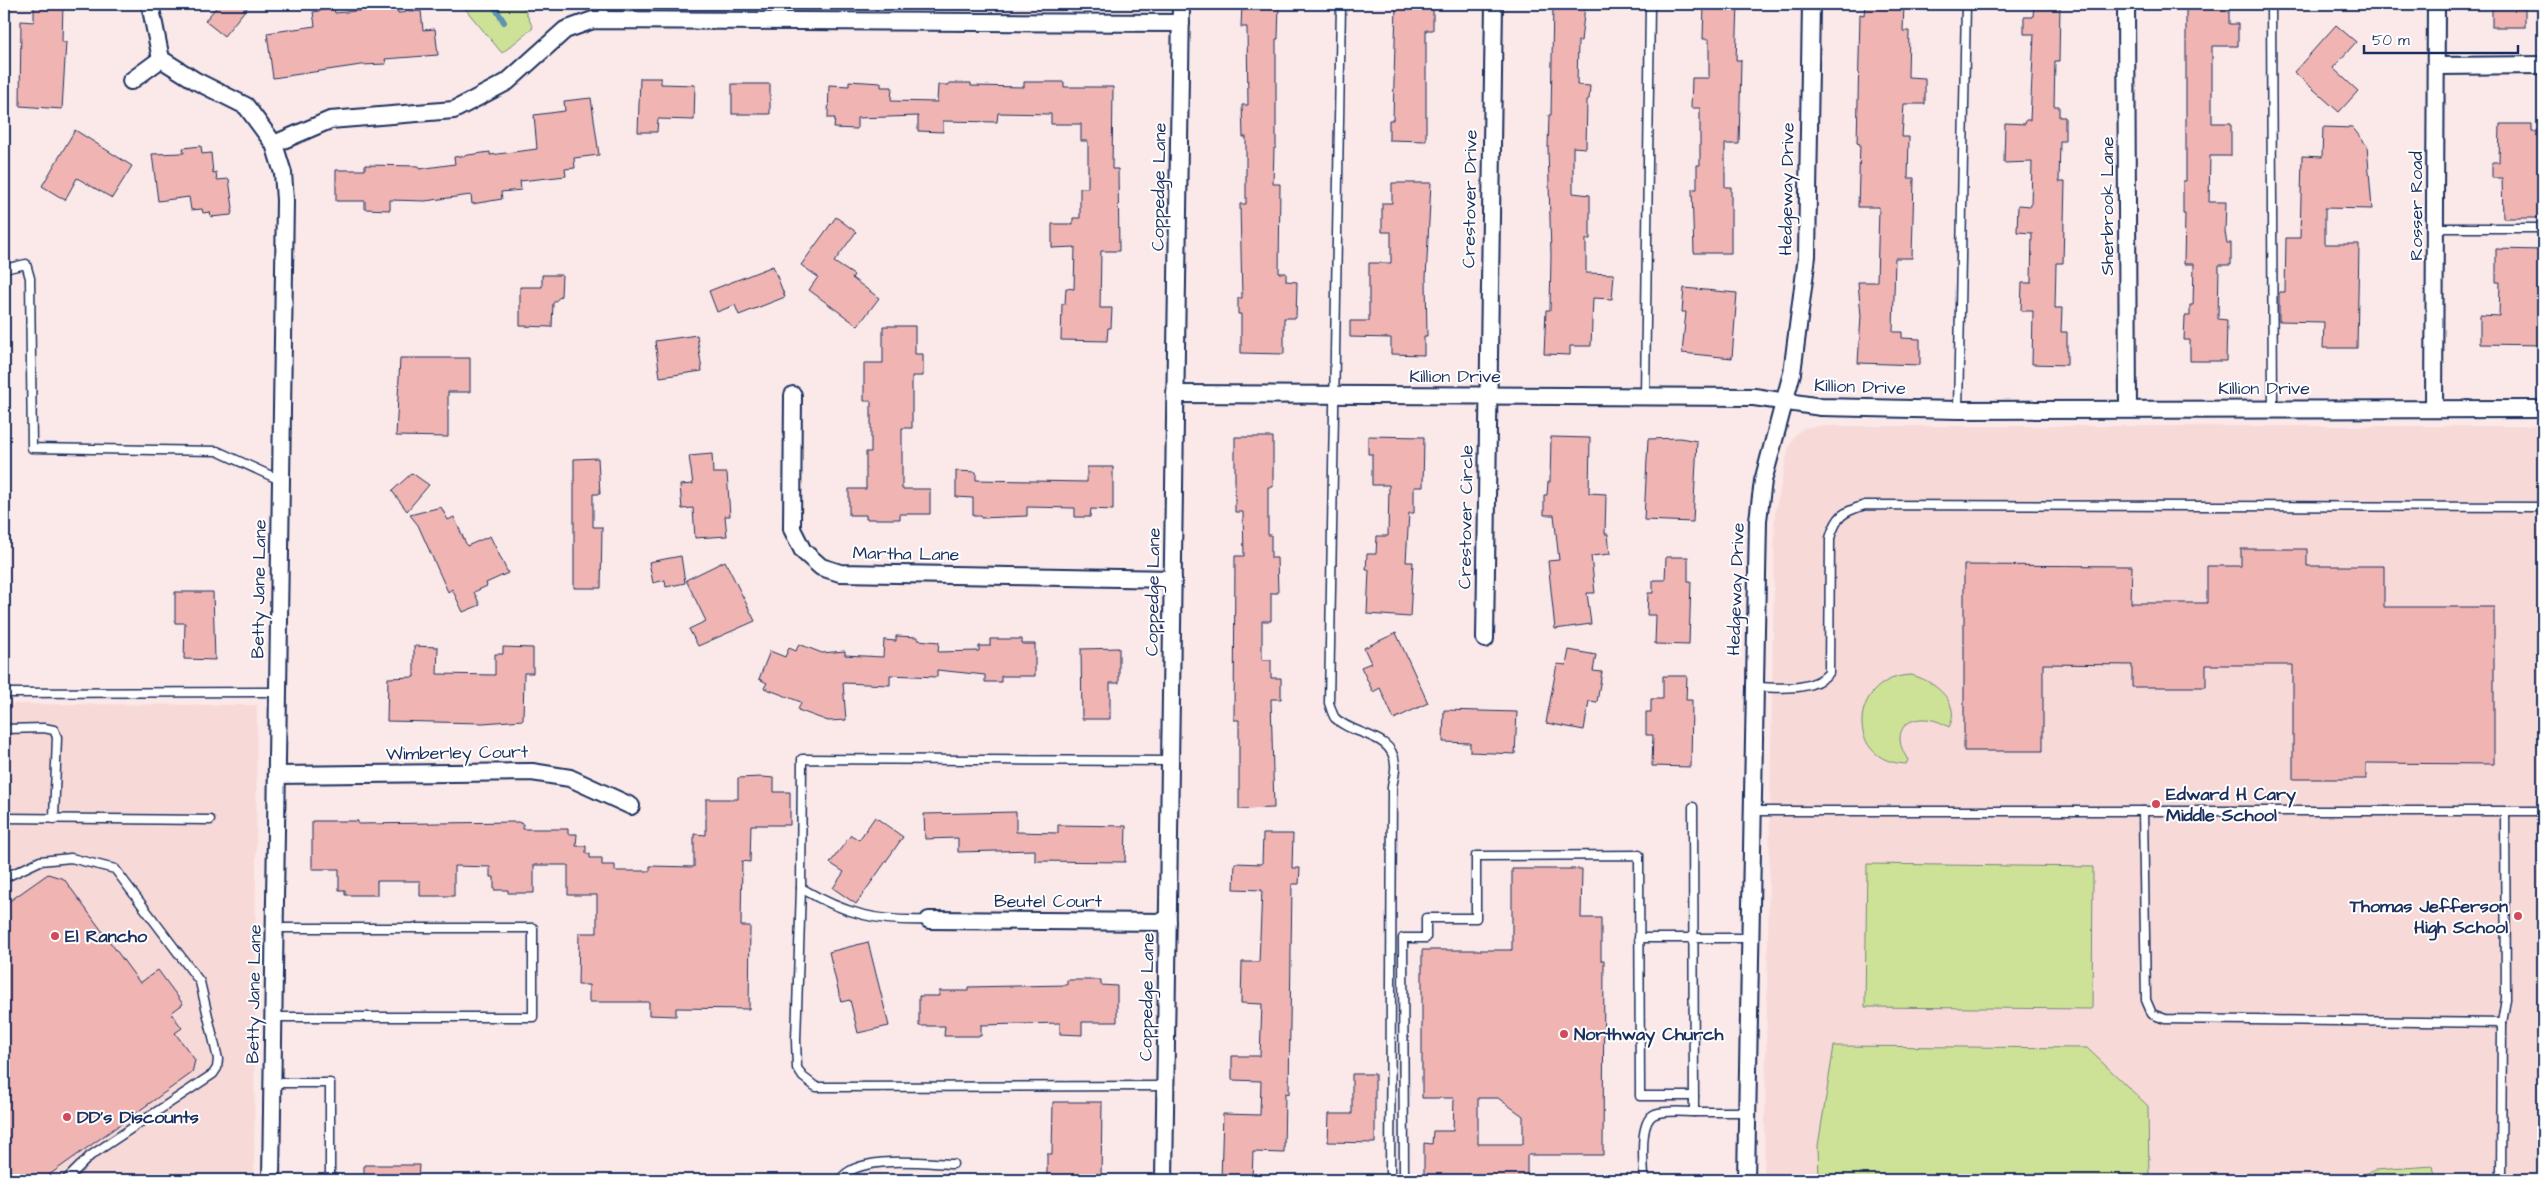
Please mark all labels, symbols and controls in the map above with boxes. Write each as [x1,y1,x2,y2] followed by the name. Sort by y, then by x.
[2364,22,2518,54] scale bar
[2372,30,2410,51] text: 50 m
[1145,122,1174,251] street label: Coppedge Lane
[1773,122,1802,256] street label: Hedgeway Drive
[1456,129,1484,268] street label: Crestover Drive
[2095,136,2120,276] street label: Sherbrook Lane
[2404,151,2429,261] street label: Rosser Road
[1409,364,1501,389] street label: Killion Drive
[1814,373,1907,401] street label: Killion Drive
[2218,376,2310,401] street label: Killion Drive
[1452,444,1480,589] street label: Crestover Circle
[245,519,274,659] street label: Betty Jane Lane
[1721,522,1752,656] street label: Hedgeway Drive
[1139,527,1168,656] street label: Coppedge Lane
[852,541,960,567] street label: Martha Lane
[386,739,529,768] street label: Wimberley Court
[2166,782,2296,828] place label: Edward H Cary Middle School
[2150,798,2162,810] marker: Edward H Cary Middle School
[994,889,1103,914] street label: Beutel Court
[2349,894,2508,941] place label: Thomas Jefferson High School
[2512,910,2524,922] marker: Thomas Jefferson High School
[65,924,148,949] place label: El Rancho
[240,924,269,1064] street label: Betty Jane Lane
[49,930,61,942] marker: El Rancho
[1133,932,1162,1061] street label: Coppedge Lane
[1574,1022,1724,1048] place label: Northway Church
[1558,1028,1570,1040] marker: Northway Church
[77,1105,199,1130] place label: DD's Discounts
[61,1111,73,1123] marker: DD's Discounts

